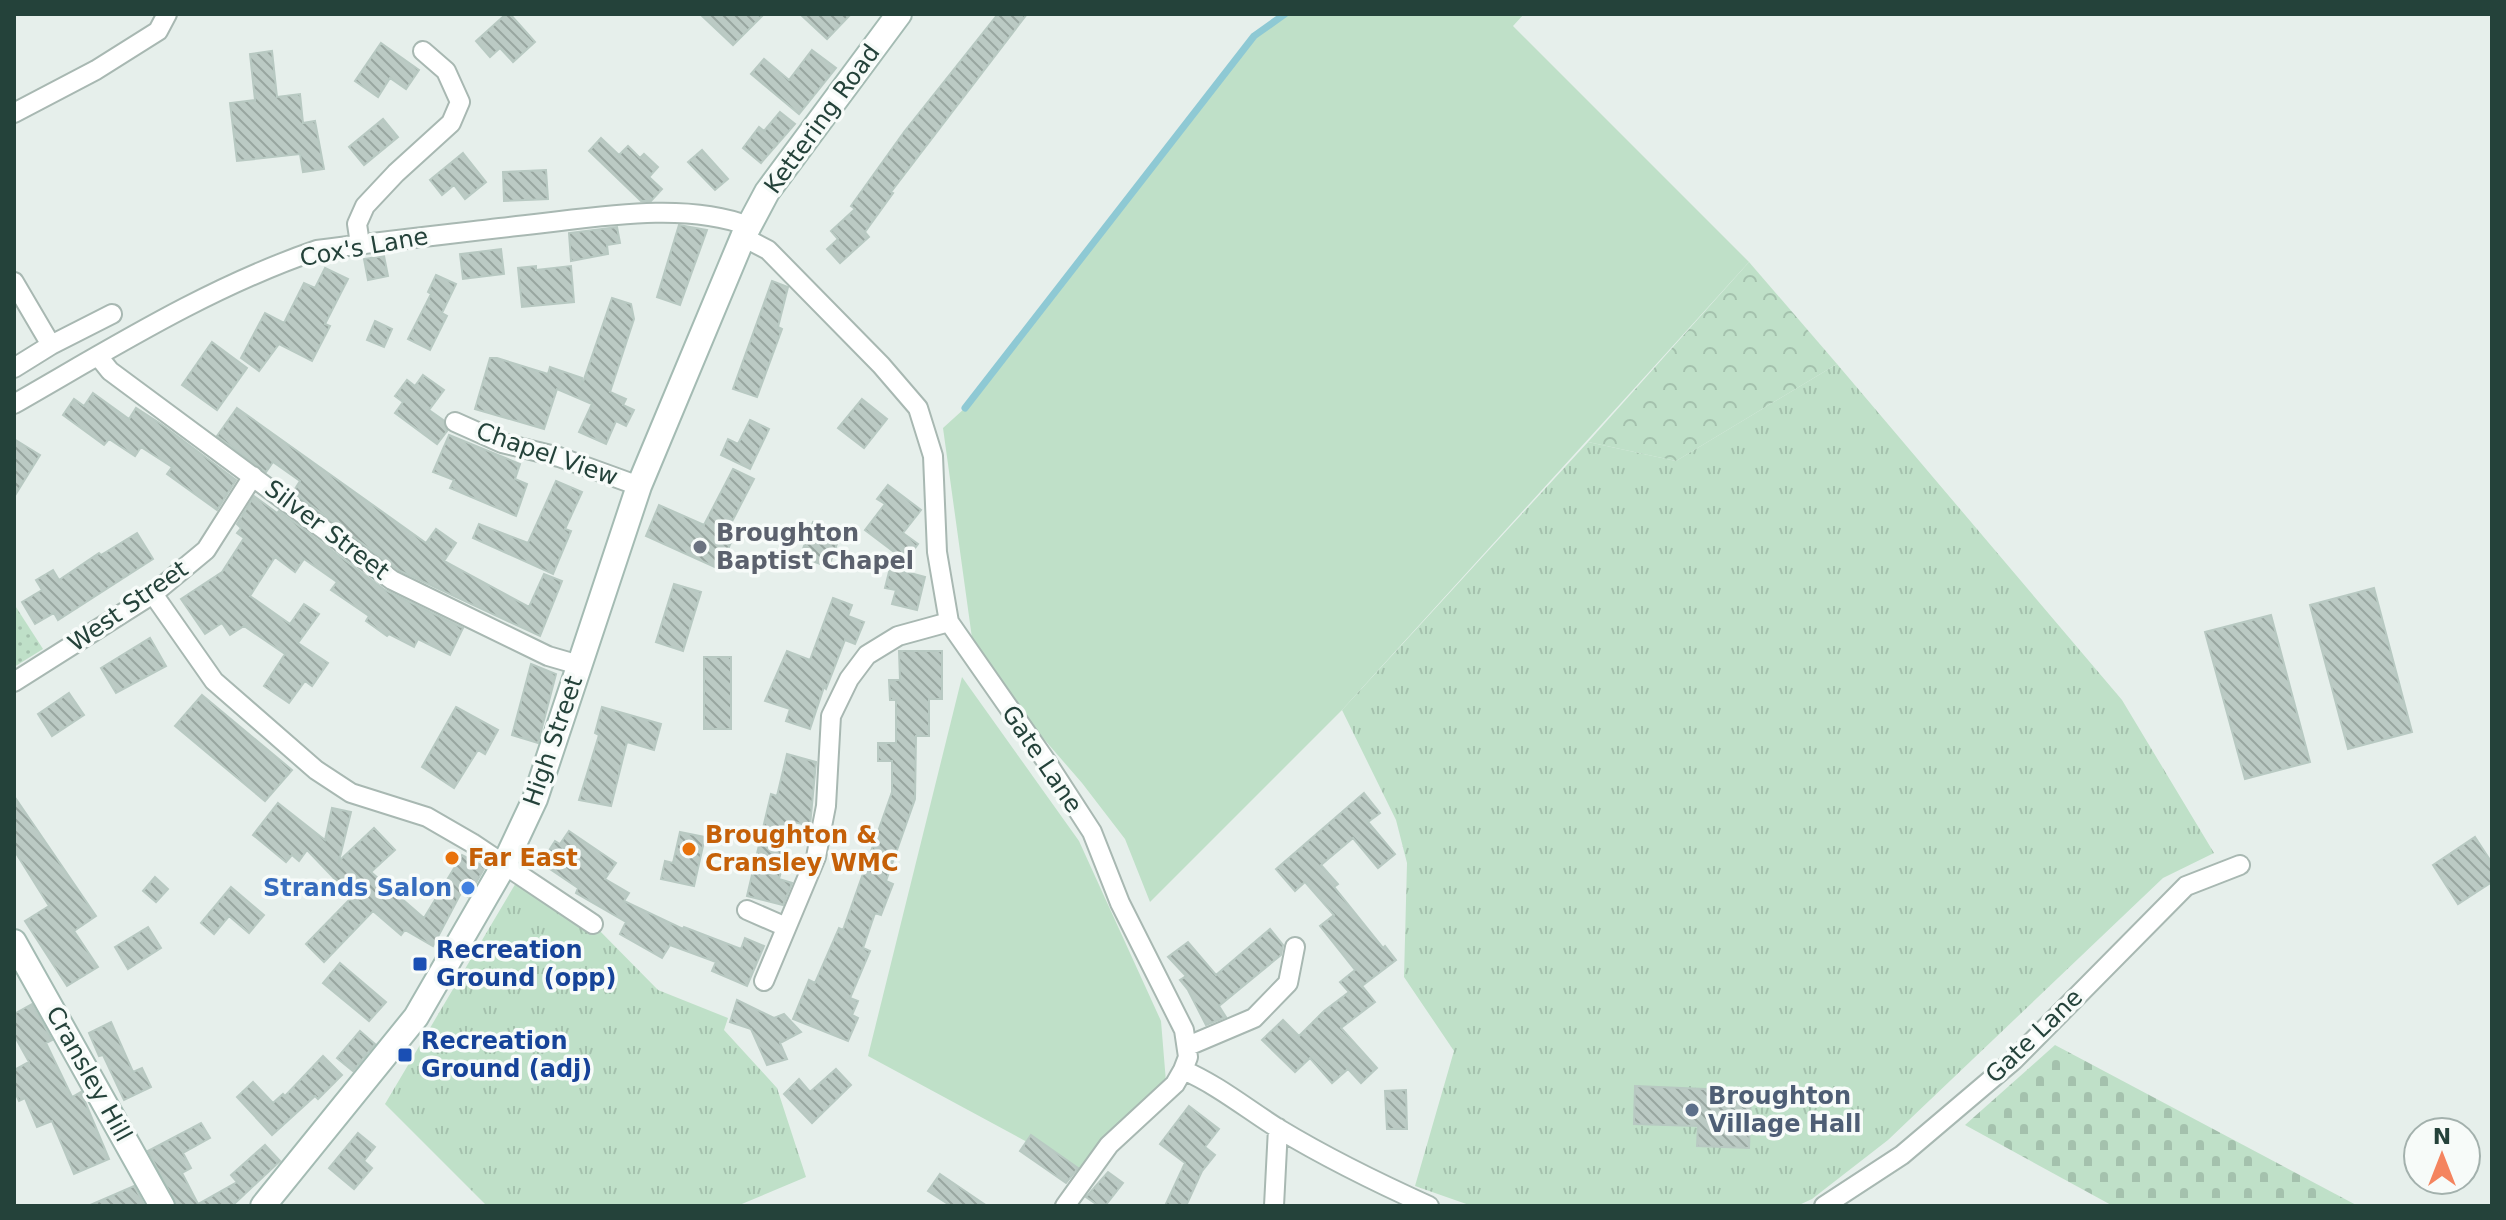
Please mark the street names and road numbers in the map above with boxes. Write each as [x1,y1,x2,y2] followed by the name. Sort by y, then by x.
[758,39,886,199] street label: Kettering Road
[298,222,430,272] street label: Cox's Lane
[473,417,621,491] street label: Chapel View
[259,474,395,586] street label: Silver Street
[63,555,193,657] street label: West Street
[518,672,588,810] street label: High Street
[996,700,1088,818] street label: Gate Lane
[1980,983,2088,1089] street label: Gate Lane
[40,1001,138,1147] street label: Cransley Hill

